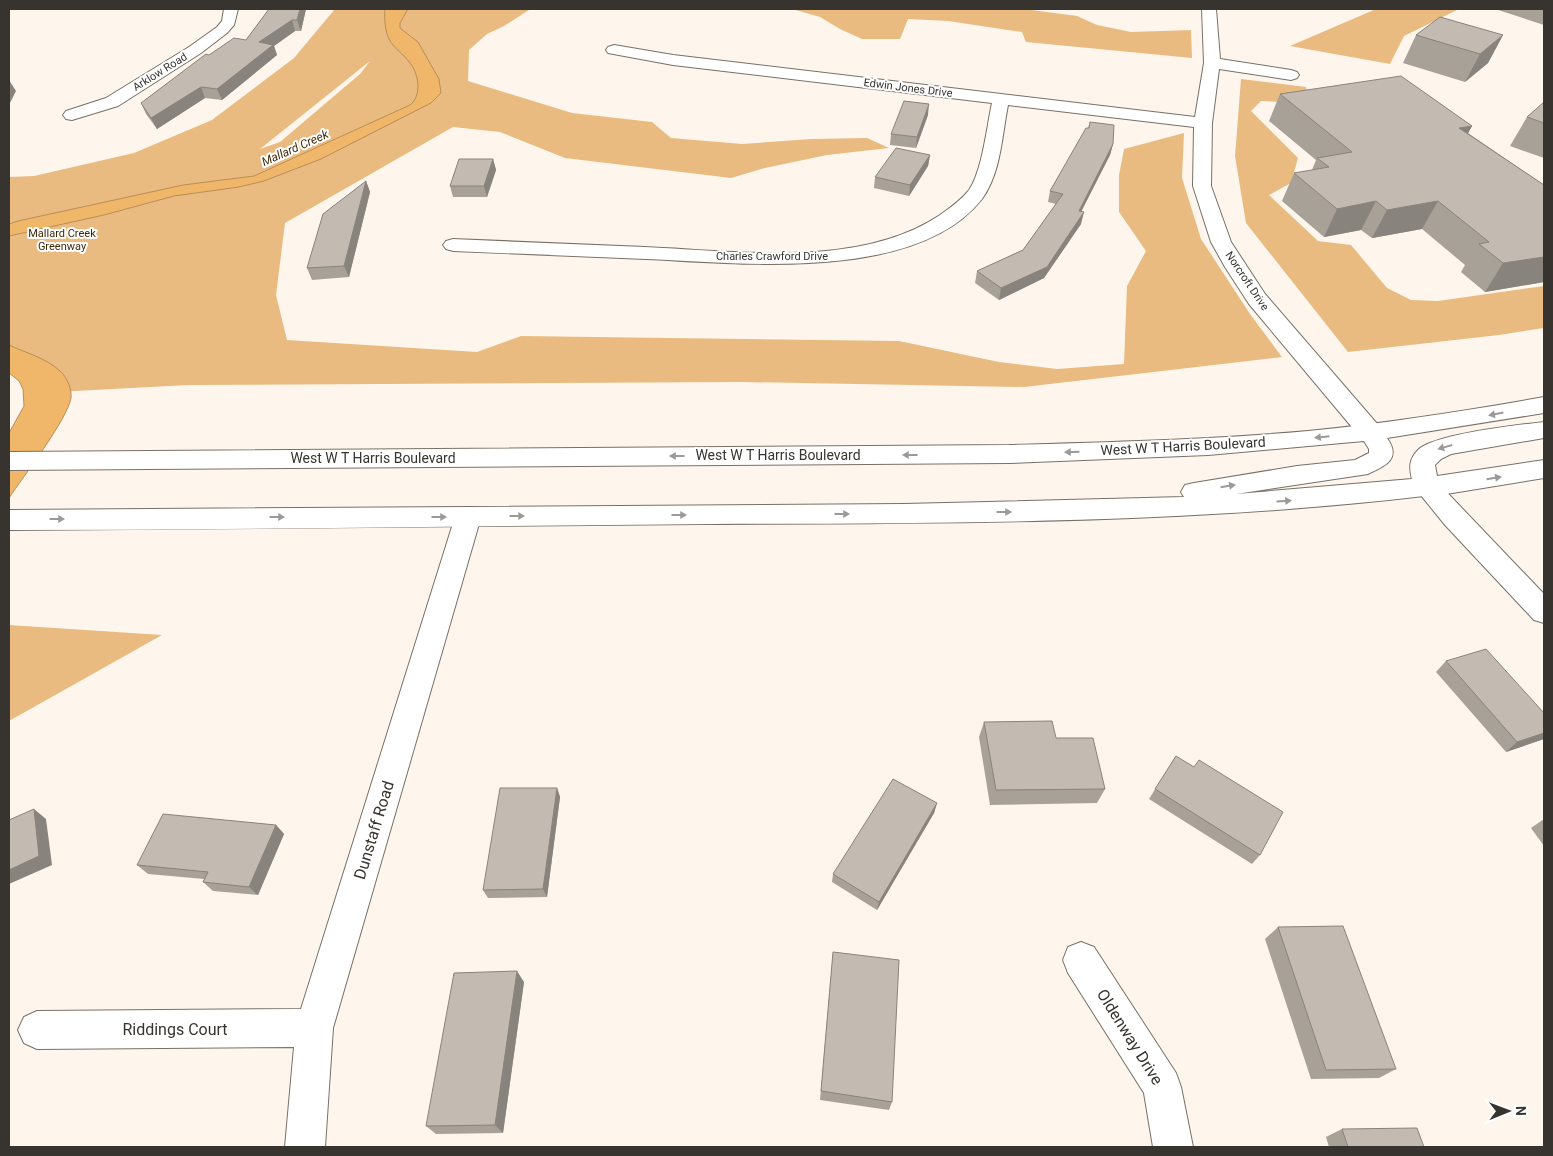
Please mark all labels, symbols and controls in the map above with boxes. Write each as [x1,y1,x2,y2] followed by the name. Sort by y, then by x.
[130,50,190,94] street label: Arklow Road
[863,76,953,100] street label: Edwin Jones Drive
[260,127,331,169] water label: Mallard Creek
[28,227,96,253] park label: Mallard Creek Greenway
[1223,249,1272,313] street label: Norcroft Drive
[716,250,828,263] street label: Charles Crawford Drive
[1488,410,1504,418] one-way arrow
[1314,433,1330,441] one-way arrow
[1100,434,1266,458] street label: West W T Harris Boulevard
[1437,444,1452,452] one-way arrow
[695,447,861,463] street label: West W T Harris Boulevard
[1064,448,1080,456] one-way arrow
[290,450,456,466] street label: West W T Harris Boulevard
[902,451,918,459] one-way arrow
[669,452,685,460] one-way arrow
[1486,473,1502,481] one-way arrow
[1220,481,1236,489] one-way arrow
[1276,497,1292,505] one-way arrow
[997,508,1013,516] one-way arrow
[834,509,850,517] one-way arrow
[672,511,688,519] one-way arrow
[509,512,525,520] one-way arrow
[269,513,285,521] one-way arrow
[432,513,448,521] one-way arrow
[50,515,66,523] one-way arrow
[350,778,398,882] street label: Dunstaff Road
[1093,986,1167,1088] street label: Oldenway Drive
[122,1020,228,1039] street label: Riddings Court
[1483,1086,1533,1136] north arrow
[1513,1106,1529,1116] text: N

